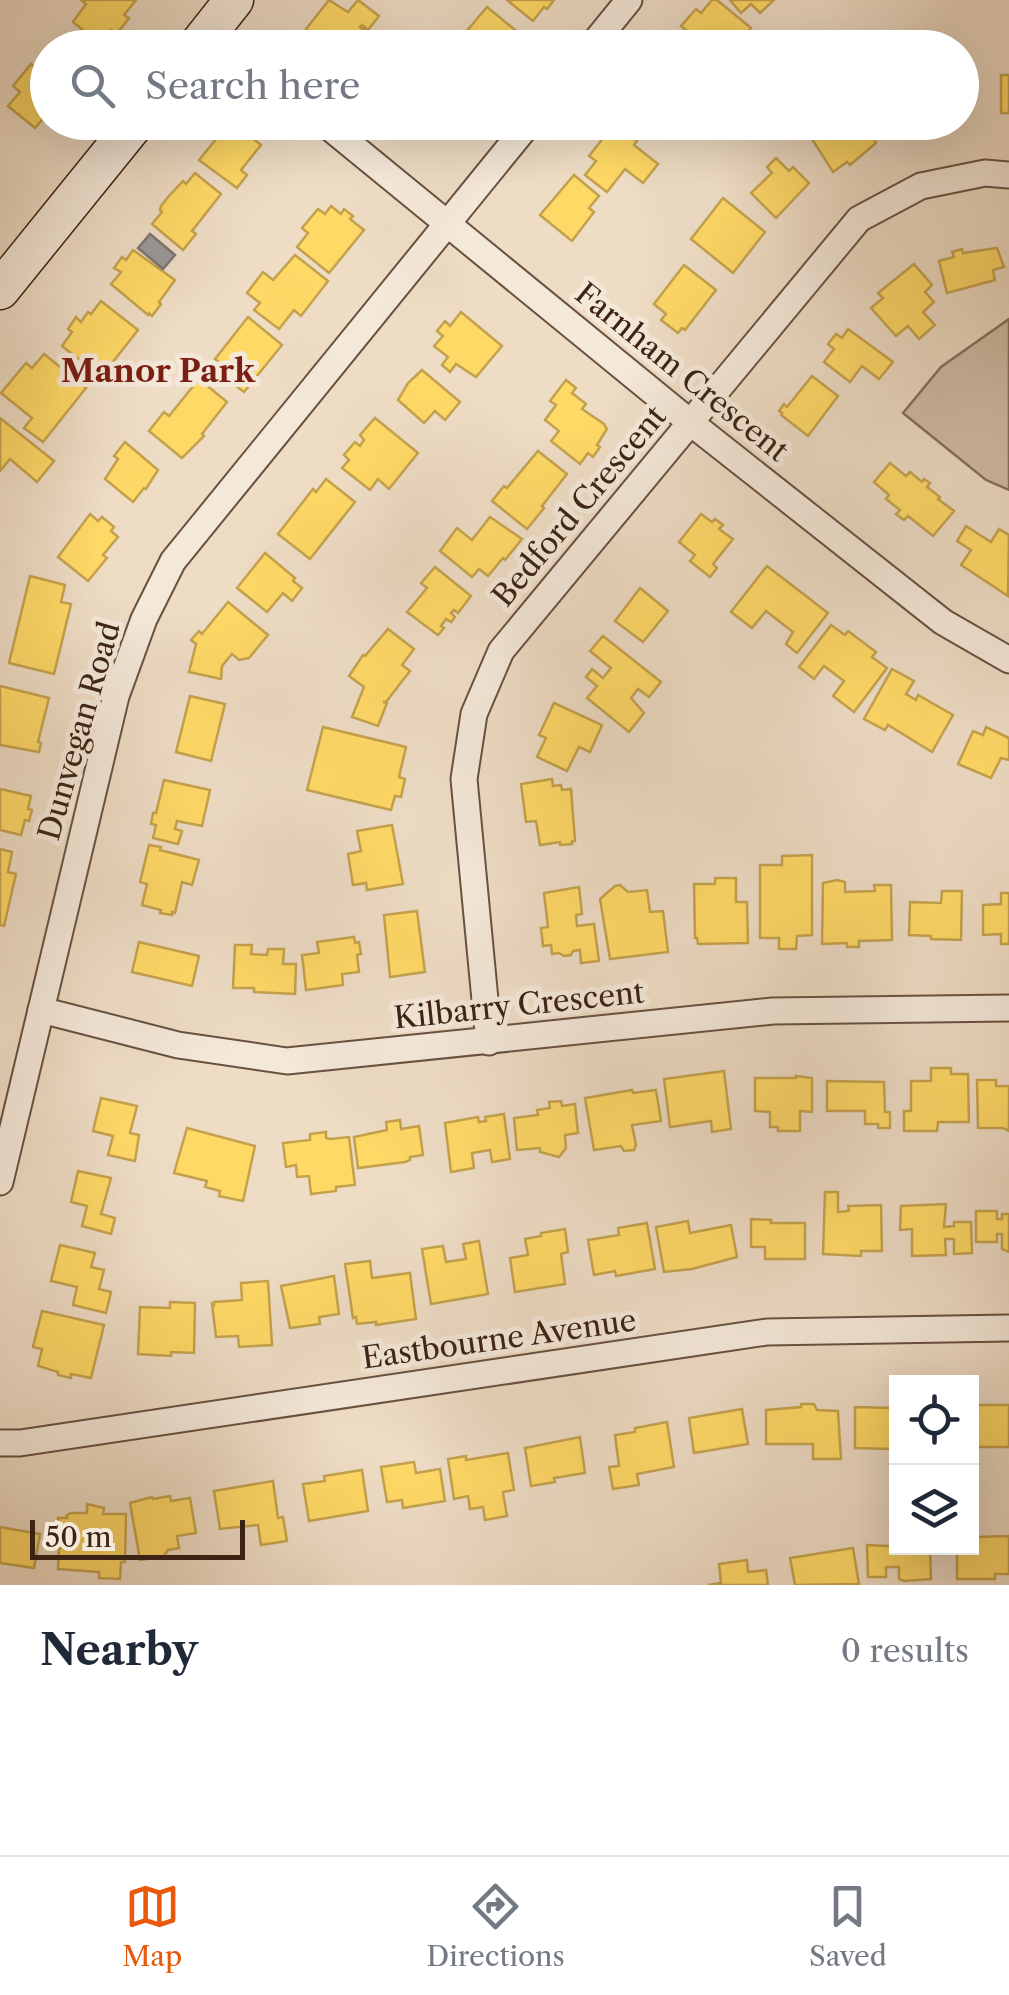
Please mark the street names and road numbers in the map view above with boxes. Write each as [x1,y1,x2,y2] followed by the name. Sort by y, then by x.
[568,275,796,469] street label: Farnham Crescent
[484,398,674,614] street label: Bedford Crescent
[30,617,128,845] street label: Dunvegan Road
[392,973,646,1037] street label: Kilbarry Crescent
[359,1301,639,1377] street label: Eastbourne Avenue

